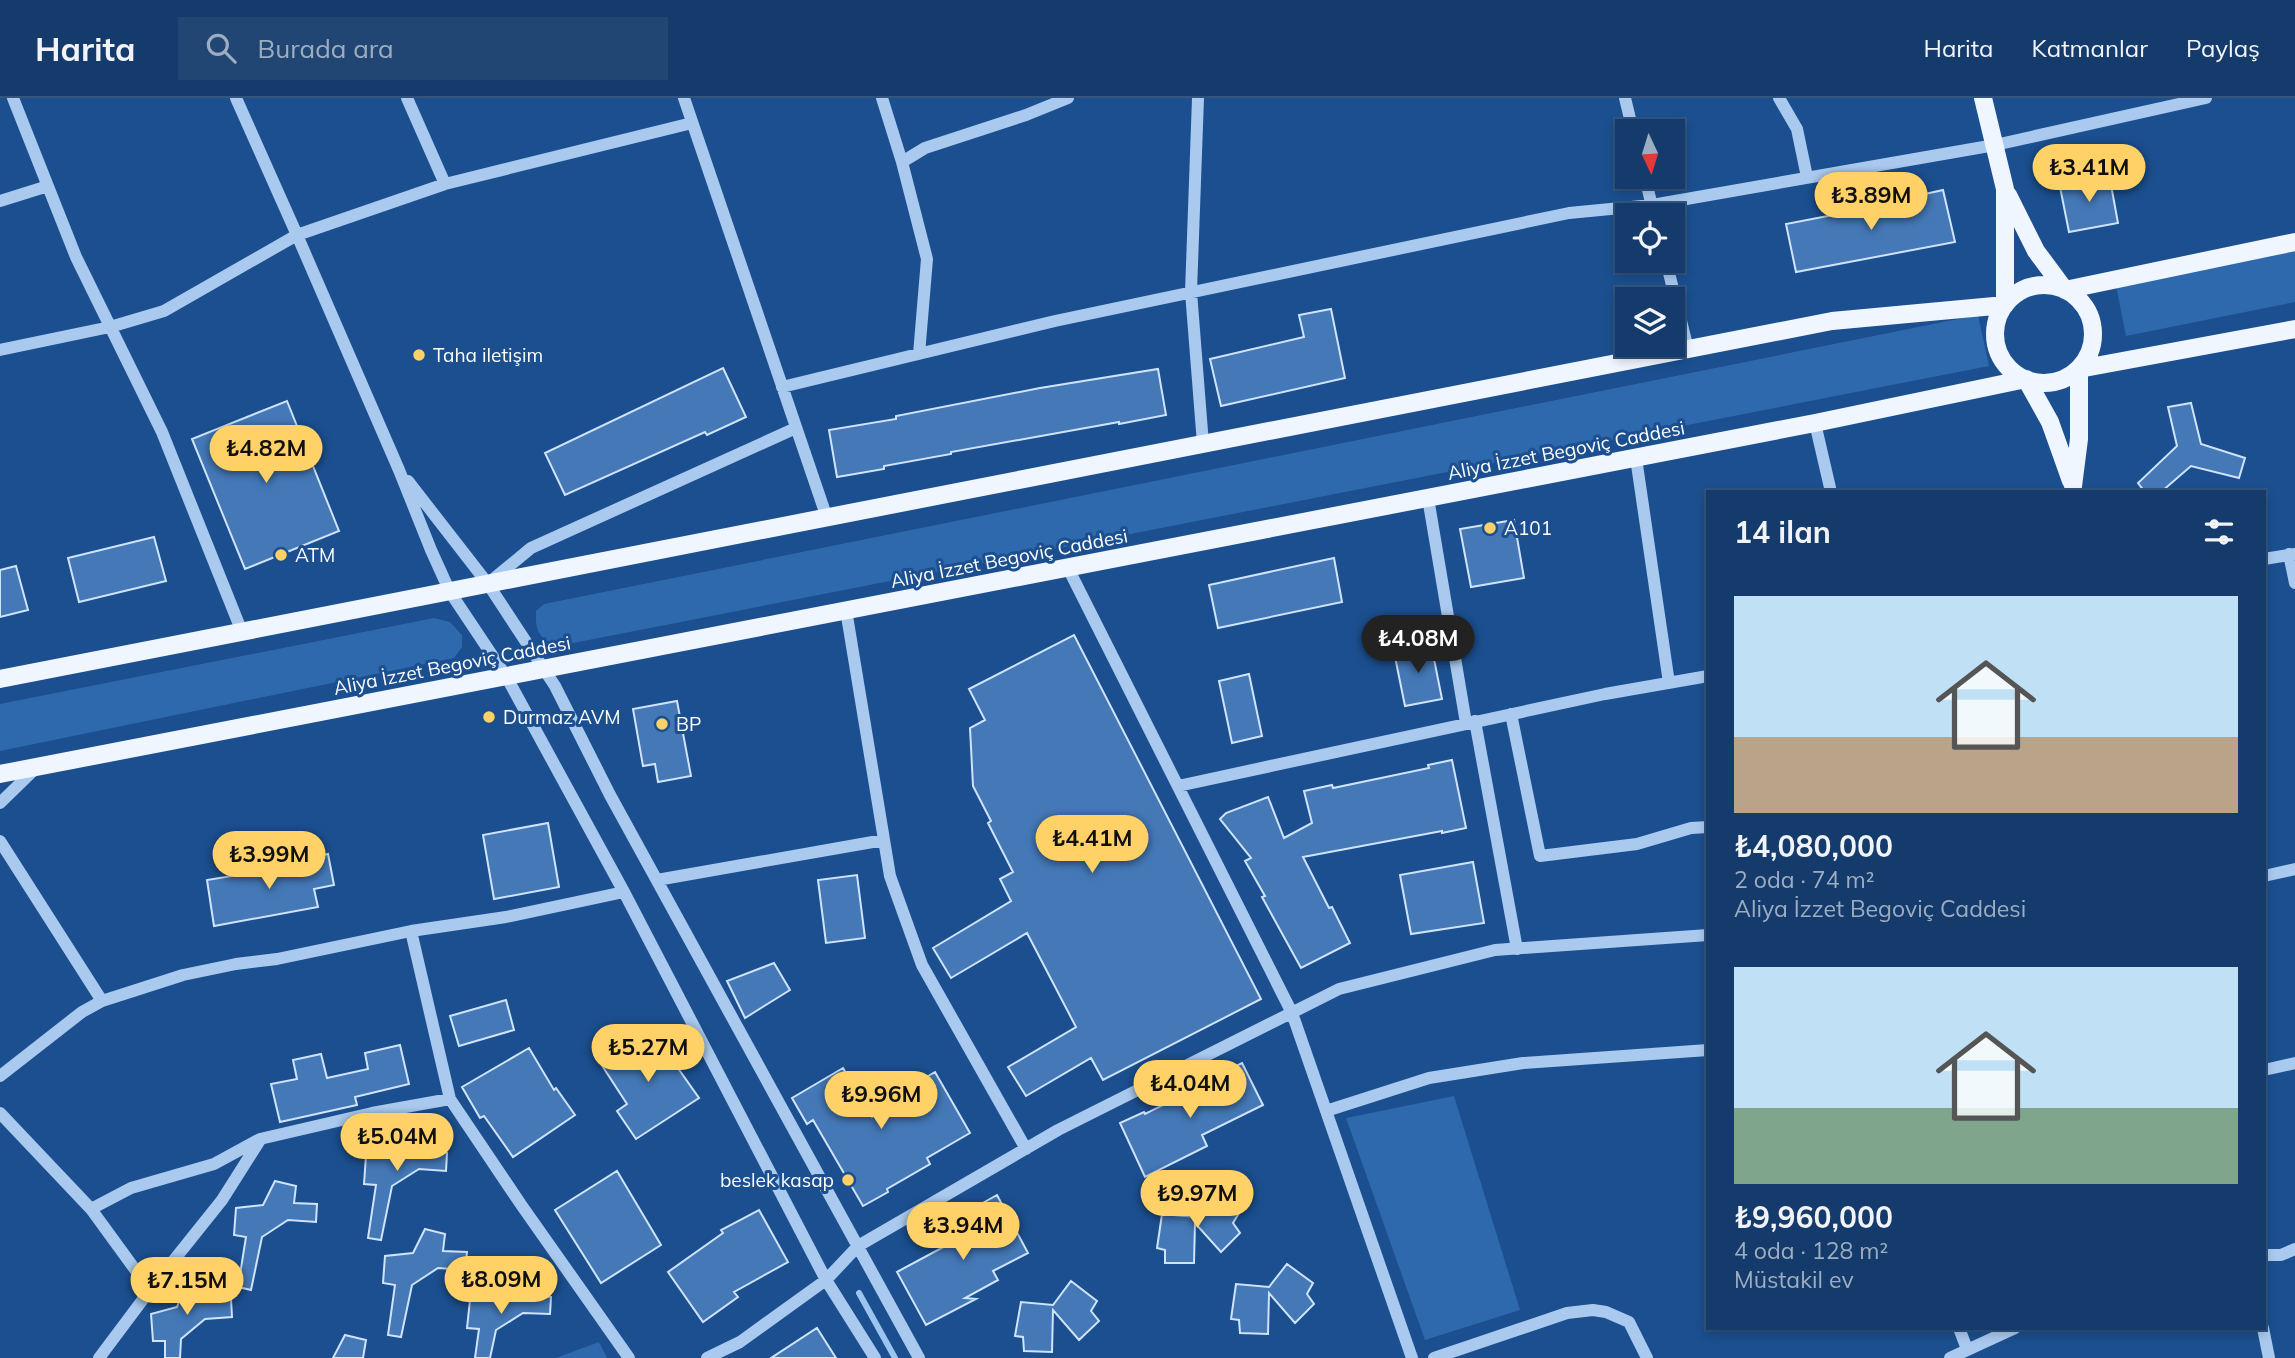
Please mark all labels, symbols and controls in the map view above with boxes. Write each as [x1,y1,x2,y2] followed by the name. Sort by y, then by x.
[178,17,668,80] search box
[35,28,136,69] text: Harita
[202,29,240,67] icon: search
[258,32,394,65] text: Burada ara
[1924,33,1994,63] text: Harita
[2032,33,2148,63] text: Katmanlar
[2186,33,2260,63] text: Paylaş
[1615,119,1685,189] north arrow
[1615,119,1685,357] map controls
[2032,144,2146,204] pin: ₺3.41M
[2049,152,2129,181] text: ₺3.41M
[1814,172,1928,232] pin: ₺3.89M
[1831,180,1911,209] text: ₺3.89M
[1615,203,1685,273] button: locate
[1615,287,1685,357] button: layers
[433,343,543,367] place label: Taha iletişim
[411,347,427,363] marker: Taha iletişim
[1445,415,1687,485] street label: Aliya İzzet Begoviç Caddesi
[209,426,323,485] pin: ₺4.82M
[226,433,306,462] text: ₺4.82M
[1734,513,1831,551] text: 14 ilan
[2200,513,2238,551] icon: filters
[1504,516,1552,540] place label: A101
[1482,520,1498,536] marker: A101
[888,523,1130,593] street label: Aliya İzzet Begoviç Caddesi
[295,543,335,567] place label: ATM
[273,547,289,563] marker: ATM
[1361,616,1475,675] pin: ₺4.08M
[1378,623,1458,652] text: ₺4.08M
[331,630,573,700] street label: Aliya İzzet Begoviç Caddesi
[1923,642,2049,768] icon: home
[503,705,620,729] place label: Durmaz AVM
[481,709,497,725] marker: Durmaz AVM
[676,712,701,736] place label: BP
[654,716,670,732] marker: BP
[1035,816,1149,875] pin: ₺4.41M
[1052,823,1132,852] text: ₺4.41M
[1734,827,1893,865] text: ₺4,080,000
[212,832,326,891] pin: ₺3.99M
[229,839,309,868] text: ₺3.99M
[1734,865,1874,894] text: 2 oda · 74 m²
[1734,894,2026,923] text: Aliya İzzet Begoviç Caddesi
[1923,1013,2049,1139] icon: home
[591,1024,705,1084] pin: ₺5.27M
[608,1032,688,1061] text: ₺5.27M
[1133,1060,1247,1120] pin: ₺4.04M
[1150,1068,1230,1097] text: ₺4.04M
[824,1072,938,1131] pin: ₺9.96M
[841,1079,921,1108] text: ₺9.96M
[340,1114,454,1173] pin: ₺5.04M
[357,1121,437,1150] text: ₺5.04M
[720,1168,834,1192] place label: beslek kasap
[1140,1170,1254,1230] pin: ₺9.97M
[840,1172,856,1188] marker: beslek kasap
[1157,1178,1237,1207] text: ₺9.97M
[1734,1198,1893,1236] text: ₺9,960,000
[906,1202,1020,1262] pin: ₺3.94M
[923,1210,1003,1239] text: ₺3.94M
[1734,1236,1888,1265] text: 4 oda · 128 m²
[444,1256,558,1316] pin: ₺8.09M
[130,1258,244,1317] pin: ₺7.15M
[461,1264,541,1293] text: ₺8.09M
[147,1265,227,1294] text: ₺7.15M
[1734,1265,1854,1294] text: Müstakil ev

